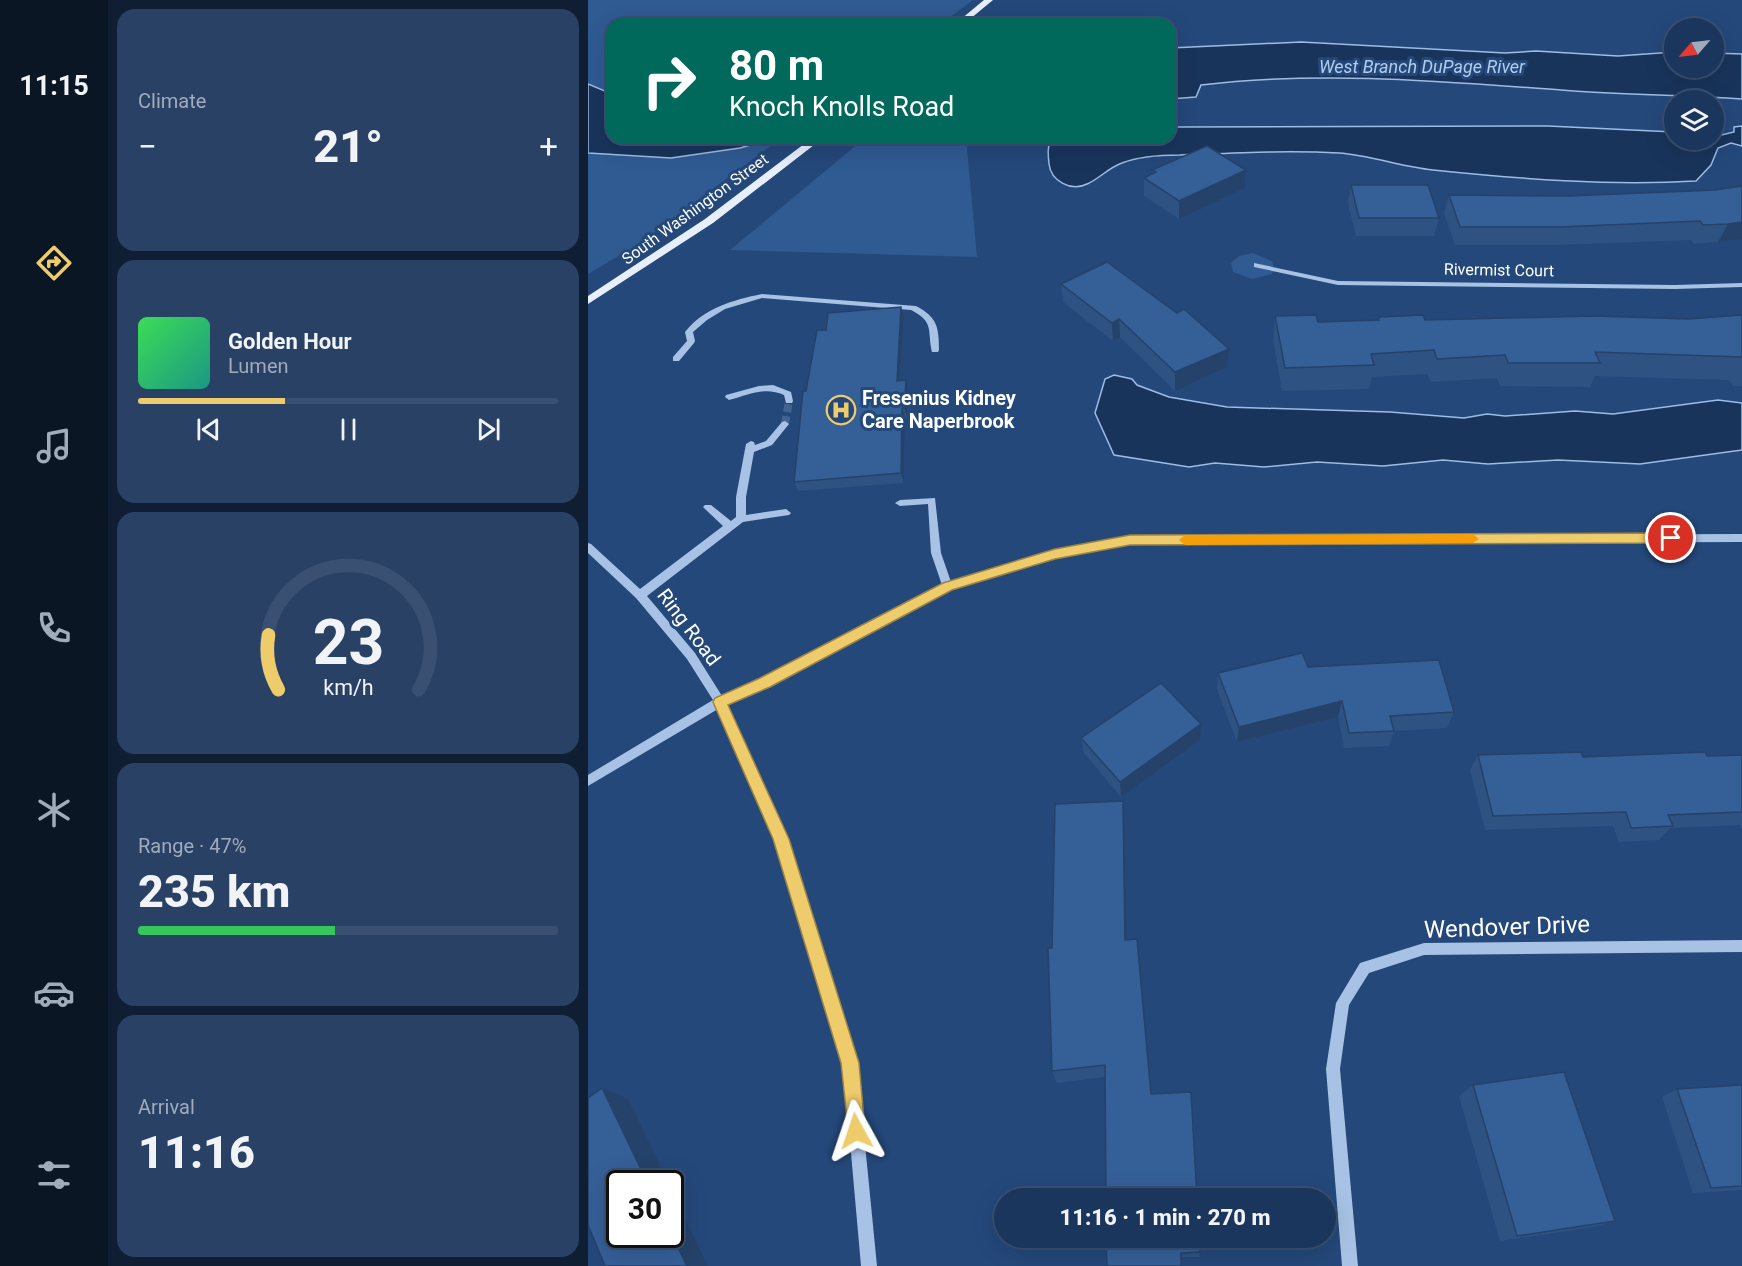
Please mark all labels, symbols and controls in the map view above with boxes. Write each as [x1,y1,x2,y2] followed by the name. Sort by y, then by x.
[1664,18,1724,78] north arrow
[1664,18,1724,150] map controls
[729,41,824,90] text: 80 m
[630,42,708,120] icon: right
[1319,56,1526,77] water label: West Branch DuPage River
[19,70,89,102] text: 11:15
[138,89,206,113] text: Climate
[1664,90,1724,150] button: layers
[729,91,954,123] text: Knoch Knolls Road
[313,120,383,173] text: 21°
[138,127,157,166] text: −
[539,127,558,166] text: +
[618,150,772,268] street label: South Washington Street
[33,242,75,284] icon: directions
[1444,260,1554,280] street label: Rivermist Court
[228,329,352,354] text: Golden Hour
[228,354,289,378] text: Lumen
[862,386,1017,433] place label: Fresenius Kidney Care Naperbrook
[825,394,857,426] hospital icon: Fresenius Kidney Care Naperbrook
[192,413,225,446] icon: previous
[332,413,365,446] icon: pause
[472,413,505,446] icon: next
[33,425,75,467] icon: music
[1645,512,1696,563] pin
[1654,521,1687,554] icon: arrive
[652,584,726,670] street label: Ring Road
[312,606,384,679] text: 23
[33,607,75,649] icon: phone
[323,675,373,700] text: km/h
[33,789,75,831] icon: climate
[138,834,246,858] text: Range · 47%
[138,865,290,918] text: 235 km
[1423,910,1591,944] street label: Wendover Drive
[33,972,75,1014] icon: car
[138,1095,195,1119] text: Arrival
[824,1099,888,1163] position arrow
[138,1126,255,1179] text: 11:16
[33,1154,75,1196] icon: filters
[606,1170,684,1248] speed limit sign: 30
[1060,1205,1270,1230] text: 11:16 · 1 min · 270 m

